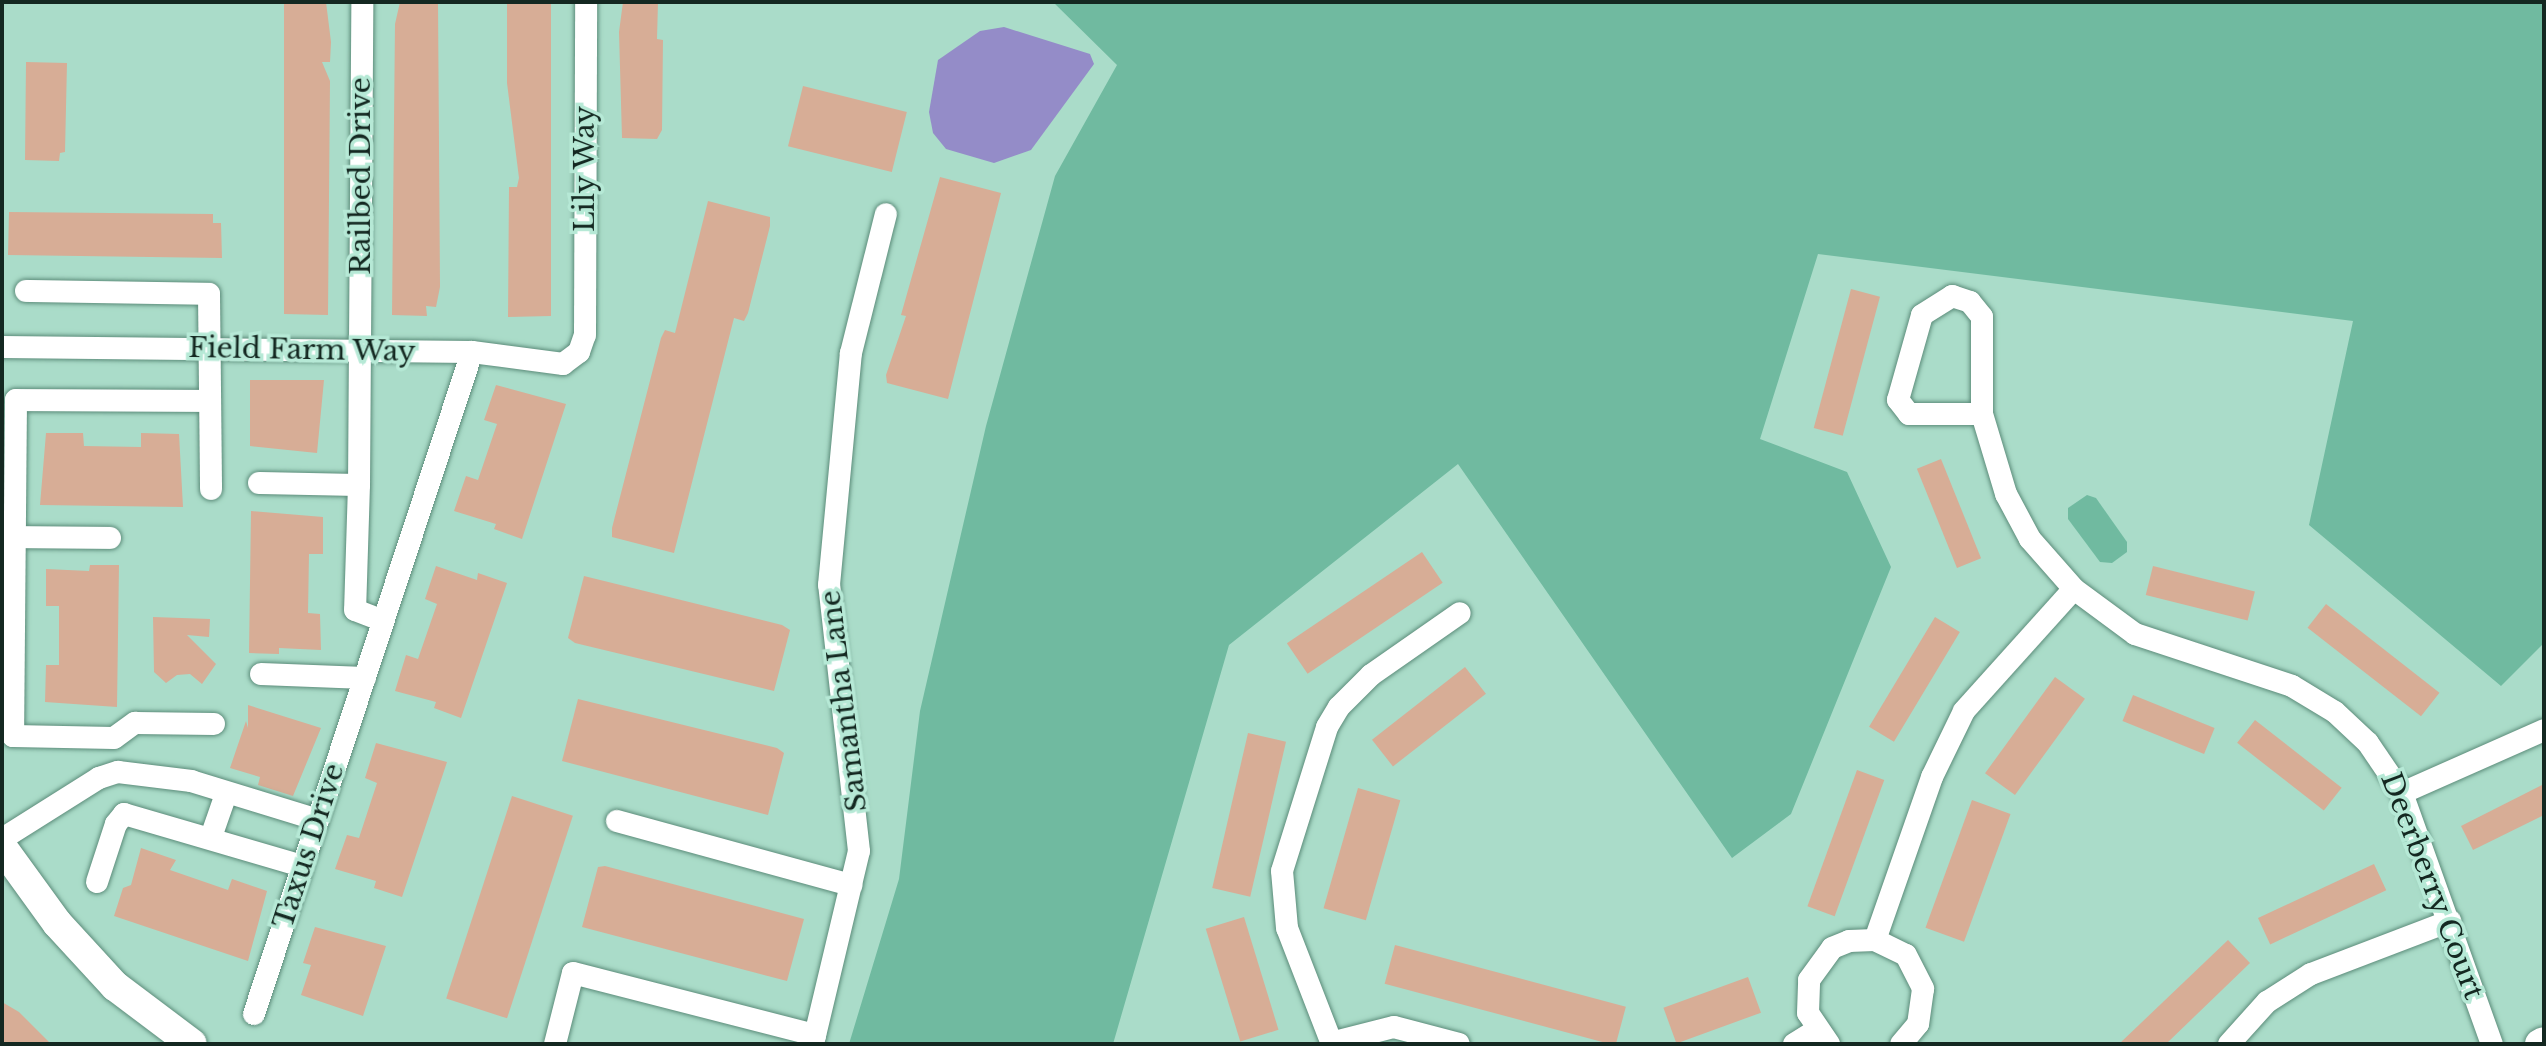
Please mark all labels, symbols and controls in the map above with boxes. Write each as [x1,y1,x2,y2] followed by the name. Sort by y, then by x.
[344,77,378,275] street label: Railbed Drive
[568,105,602,233] street label: Lily Way
[188,331,416,369] street label: Field Farm Way
[814,588,874,814] street label: Samantha Lane
[266,759,352,933] street label: Taxus Drive
[2373,768,2491,1004] street label: Deerberry Court

